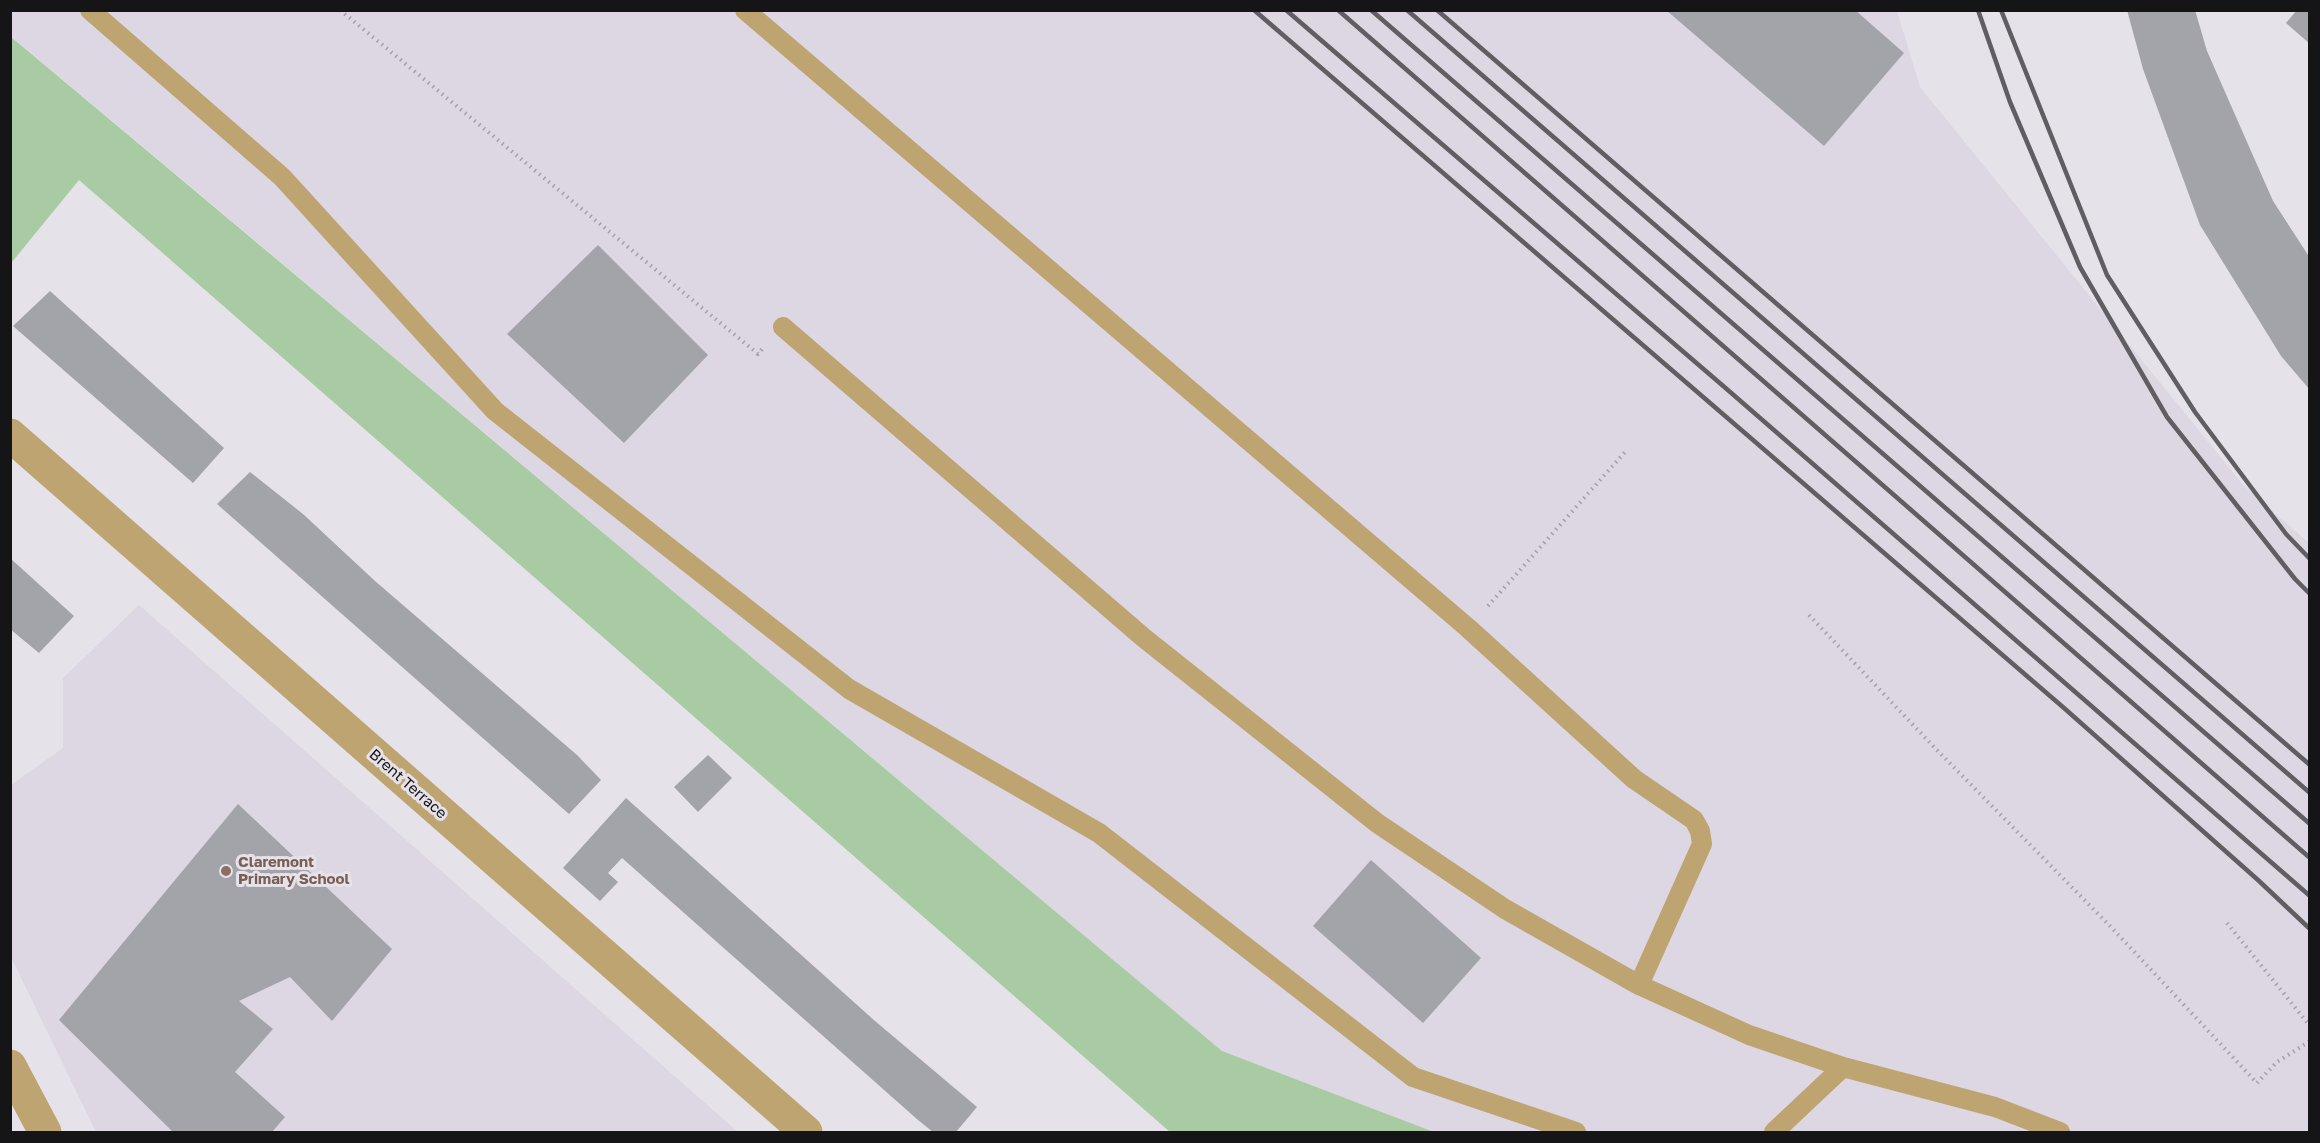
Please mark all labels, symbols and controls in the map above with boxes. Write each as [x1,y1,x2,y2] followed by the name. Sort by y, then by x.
[366,745,450,823] street label: Brent Terrace
[238,853,350,888] place label: Claremont Primary School
[219,864,233,878] marker: Claremont Primary School

